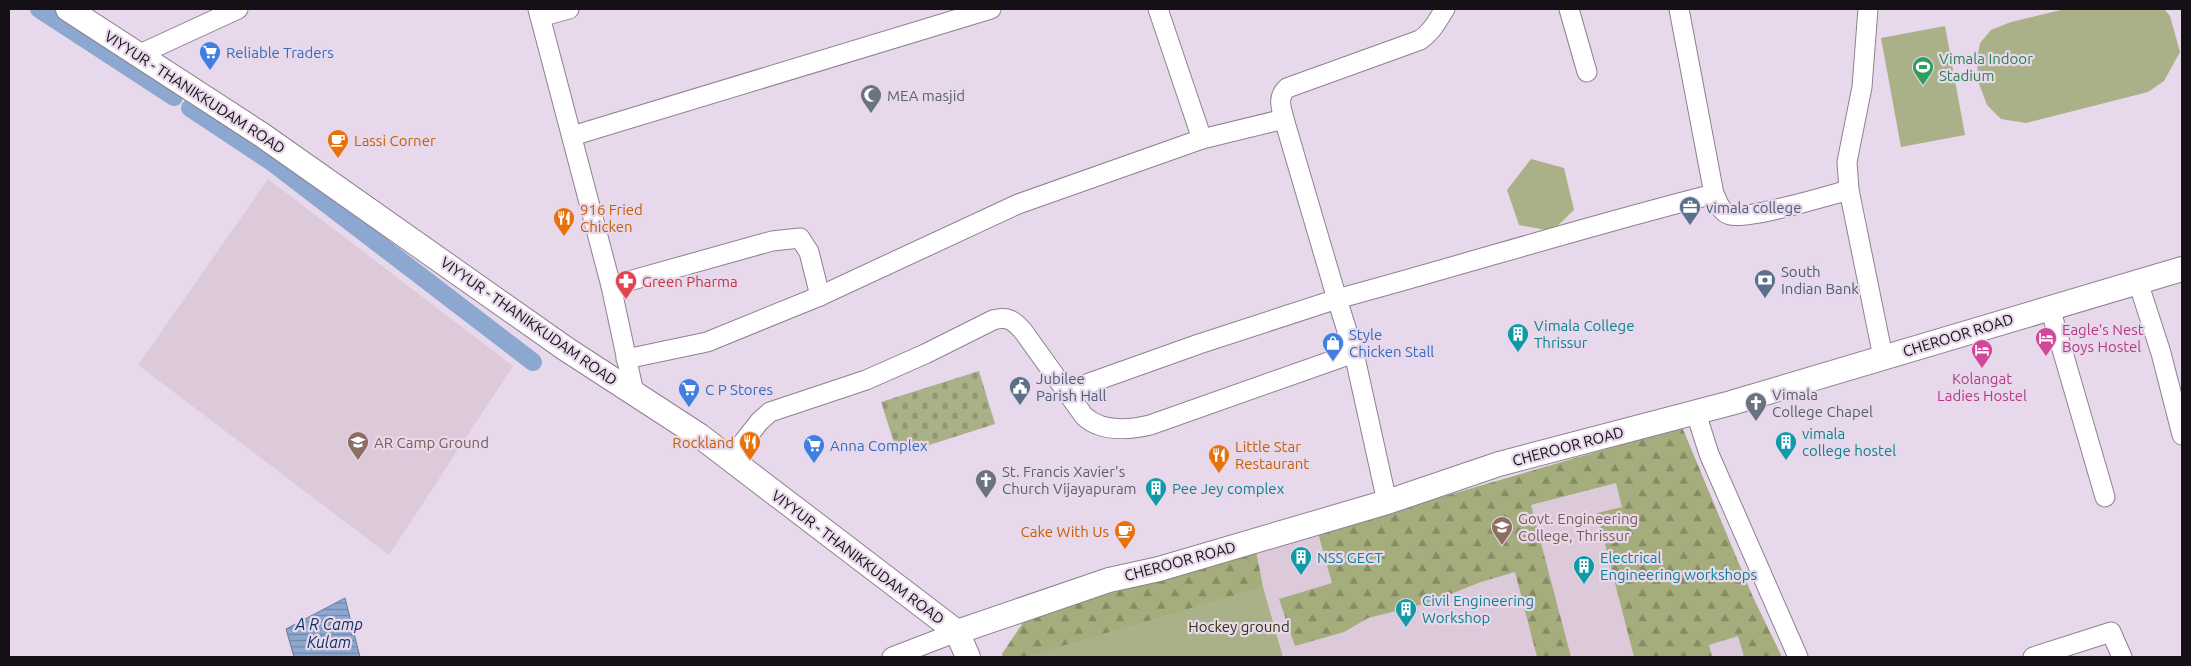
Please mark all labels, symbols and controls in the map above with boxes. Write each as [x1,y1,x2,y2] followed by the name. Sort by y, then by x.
[102,27,288,157] street label: VIYYUR - THANIKKUDAM ROAD
[198,40,222,71] supermarket icon: Reliable Traders
[226,44,334,61] place label: Reliable Traders
[1939,50,2033,84] place label: Vimala Indoor Stadium
[1911,55,1935,86] sports icon: Vimala Indoor Stadium
[859,83,883,114] mosque icon: MEA masjid
[887,87,965,104] place label: MEA masjid
[326,128,350,159] cafe icon: Lassi Corner
[354,132,436,149] place label: Lassi Corner
[1678,195,1702,226] office icon: vimala college
[1706,199,1801,216] place label: vimala college
[580,201,643,235] place label: 916 Fried Chicken
[552,206,576,237] restaurant icon: 916 Fried Chicken
[437,253,621,389] street label: VIYYUR - THANIKKUDAM ROAD
[1781,263,1859,297] place label: South Indian Bank
[1753,268,1777,299] bank icon: South Indian Bank
[614,269,638,300] pharmacy icon: Green Pharma
[642,273,738,290] place label: Green Pharma
[1901,310,2015,360] street label: CHEROOR ROAD
[1534,317,1634,351] place label: Vimala College Thrissur
[2062,321,2144,355] place label: Eagle's Nest Boys Hostel
[1506,322,1530,353] building icon: Vimala College Thrissur
[1349,326,1434,360] place label: Style Chicken Stall
[2034,326,2058,357] hotel icon: Eagle's Nest Boys Hostel
[1321,331,1345,362] shop icon: Style Chicken Stall
[1970,338,1994,369] hotel icon: Kolangat Ladies Hostel
[1036,370,1106,404] place label: Jubilee Parish Hall
[1937,370,2027,404] place label: Kolangat Ladies Hostel
[1008,375,1032,406] public building icon: Jubilee Parish Hall
[677,377,701,408] supermarket icon: C P Stores
[705,381,773,398] place label: C P Stores
[1772,386,1873,420] place label: Vimala College Chapel
[1744,391,1768,422] church icon: Vimala College Chapel
[1510,423,1626,469] street label: CHEROOR ROAD
[1802,425,1896,459] place label: vimala college hostel
[346,430,370,461] school or university icon: AR Camp Ground
[738,430,762,461] restaurant icon: Rockland
[1774,430,1798,461] building icon: vimala college hostel
[802,433,826,464] supermarket icon: Anna Complex
[374,434,489,451] place label: AR Camp Ground
[672,434,734,451] place label: Rockland
[830,437,928,454] place label: Anna Complex
[1235,438,1309,472] place label: Little Star Restaurant
[1207,443,1231,474] restaurant icon: Little Star Restaurant
[1002,463,1137,497] place label: St. Francis Xavier's Church Vijayapuram
[974,468,998,499] church icon: St. Francis Xavier's Church Vijayapuram
[1144,476,1168,507] building icon: Pee Jey complex
[1172,480,1285,497] place label: Pee Jey complex
[768,487,948,627] street label: VIYYUR - THANIKKUDAM ROAD
[1518,510,1638,544] place label: Govt. Engineering College, Thrissur
[1490,515,1514,546] school or university icon: Govt. Engineering College, Thrissur
[1113,519,1137,550] cafe icon: Cake With Us
[1021,523,1109,540] place label: Cake With Us
[1122,538,1238,584] street label: CHEROOR ROAD
[1289,545,1313,576] building icon: NSS GECT
[1317,549,1383,566] place label: NSS GECT
[1600,549,1757,583] place label: Electrical Engineering workshops
[1572,554,1596,585] building icon: Electrical Engineering workshops
[1422,592,1534,626] place label: Civil Engineering Workshop
[1394,597,1418,628] building icon: Civil Engineering Workshop
[294,615,363,651] water label: A R Camp Kulam
[1188,618,1290,635] park label: Hockey ground

